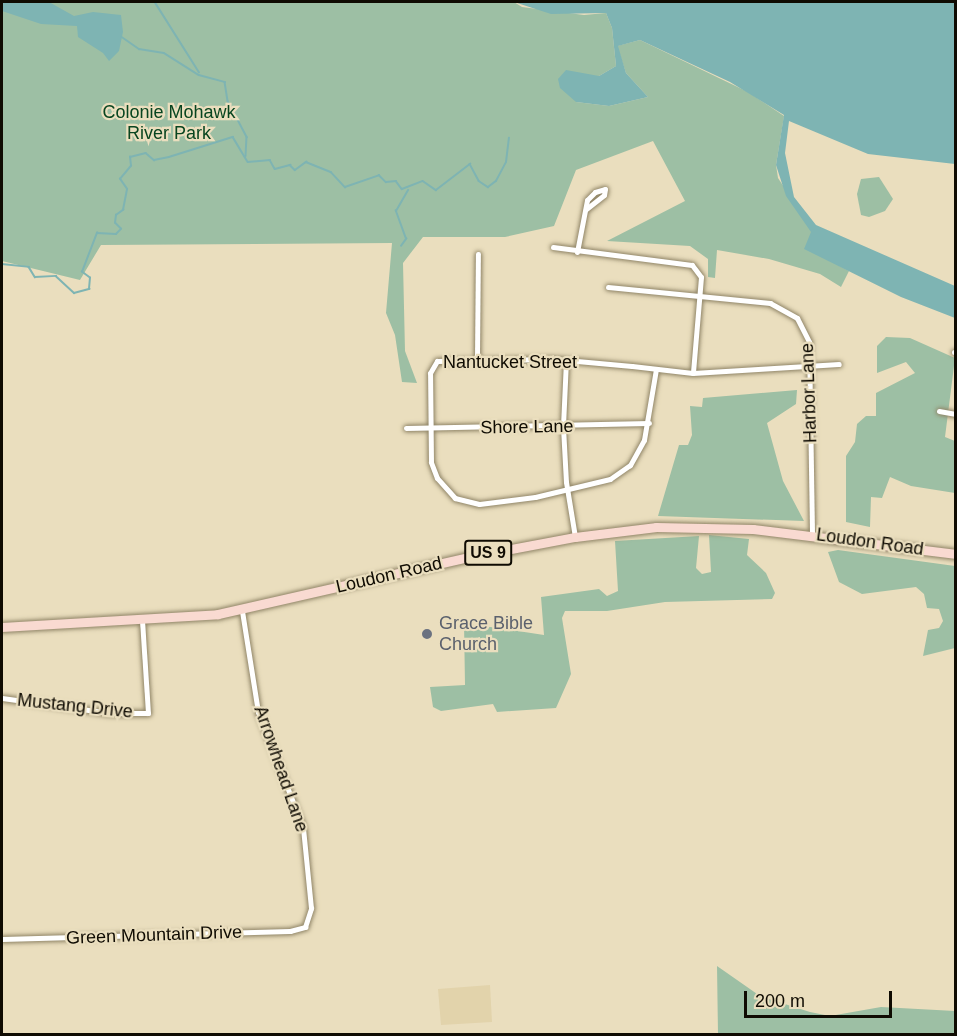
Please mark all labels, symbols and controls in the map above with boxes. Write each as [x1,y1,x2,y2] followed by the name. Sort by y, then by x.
[102,102,236,144] park label: Colonie Mohawk River Park
[796,343,822,443] street label: Harbor Lane
[443,351,577,373] street label: Nantucket Street
[480,415,574,439] street label: Shore Lane
[815,524,925,560] street label: Loudon Road
[464,540,512,566] road number: US 9
[334,552,444,598] street label: Loudon Road
[439,613,533,656] place label: Grace Bible Church
[420,627,434,641] marker: Grace Bible Church
[16,689,134,723] street label: Mustang Drive
[249,703,313,835] street label: Arrowhead Lane
[66,921,242,949] street label: Green Mountain Drive
[747,979,896,1017] scale bar
[755,991,805,1011] text: 200 m

